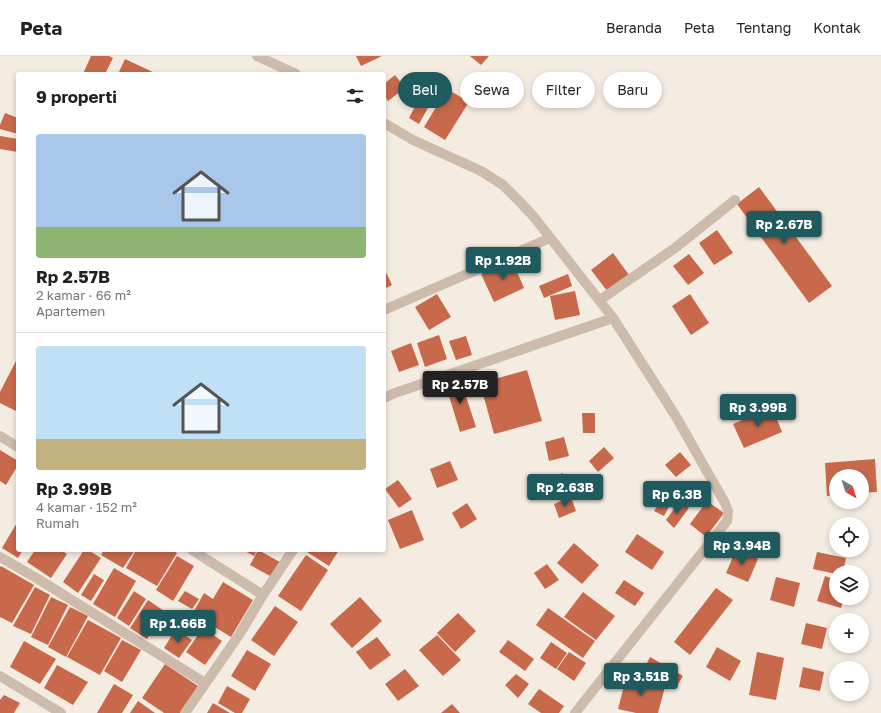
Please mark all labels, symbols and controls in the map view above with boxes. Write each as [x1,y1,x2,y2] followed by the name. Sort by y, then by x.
[20,16,62,39] text: Peta
[606,19,662,36] text: Beranda
[684,19,715,36] text: Peta
[737,19,791,36] text: Tentang
[813,19,861,36] text: Kontak
[398,72,452,108] chip: Beli
[460,72,524,108] chip: Sewa
[532,72,595,108] chip: Filter
[603,72,662,108] chip: Baru
[344,85,366,107] icon: filters
[36,86,117,107] text: 9 properti
[165,160,237,232] icon: home
[743,211,825,245] pin: Rp 2.67B
[756,216,812,232] text: Rp 2.67B
[462,247,544,281] pin: Rp 1.92B
[475,252,531,268] text: Rp 1.92B
[36,266,110,287] text: Rp 2.57B
[36,287,131,303] text: 2 kamar · 66 m²
[36,303,105,319] text: Apartemen
[419,371,501,405] pin: Rp 2.57B
[165,372,237,444] icon: home
[432,376,488,392] text: Rp 2.57B
[717,394,799,428] pin: Rp 3.99B
[729,399,787,415] text: Rp 3.99B
[829,469,869,509] north arrow
[829,469,869,701] map controls
[524,474,606,508] pin: Rp 2.63B
[36,478,112,499] text: Rp 3.99B
[536,479,594,495] text: Rp 2.63B
[640,481,714,515] pin: Rp 6.3B
[652,486,702,502] text: Rp 6.3B
[36,499,137,515] text: 4 kamar · 152 m²
[36,515,79,531] text: Rumah
[829,517,869,557] button: locate
[701,532,783,566] pin: Rp 3.94B
[713,537,771,553] text: Rp 3.94B
[829,565,869,605] button: layers
[137,610,219,644] pin: Rp 1.66B
[829,613,869,653] button: +
[150,615,206,631] text: Rp 1.66B
[829,661,869,701] button: −
[600,663,682,697] pin: Rp 3.51B
[613,668,669,684] text: Rp 3.51B

